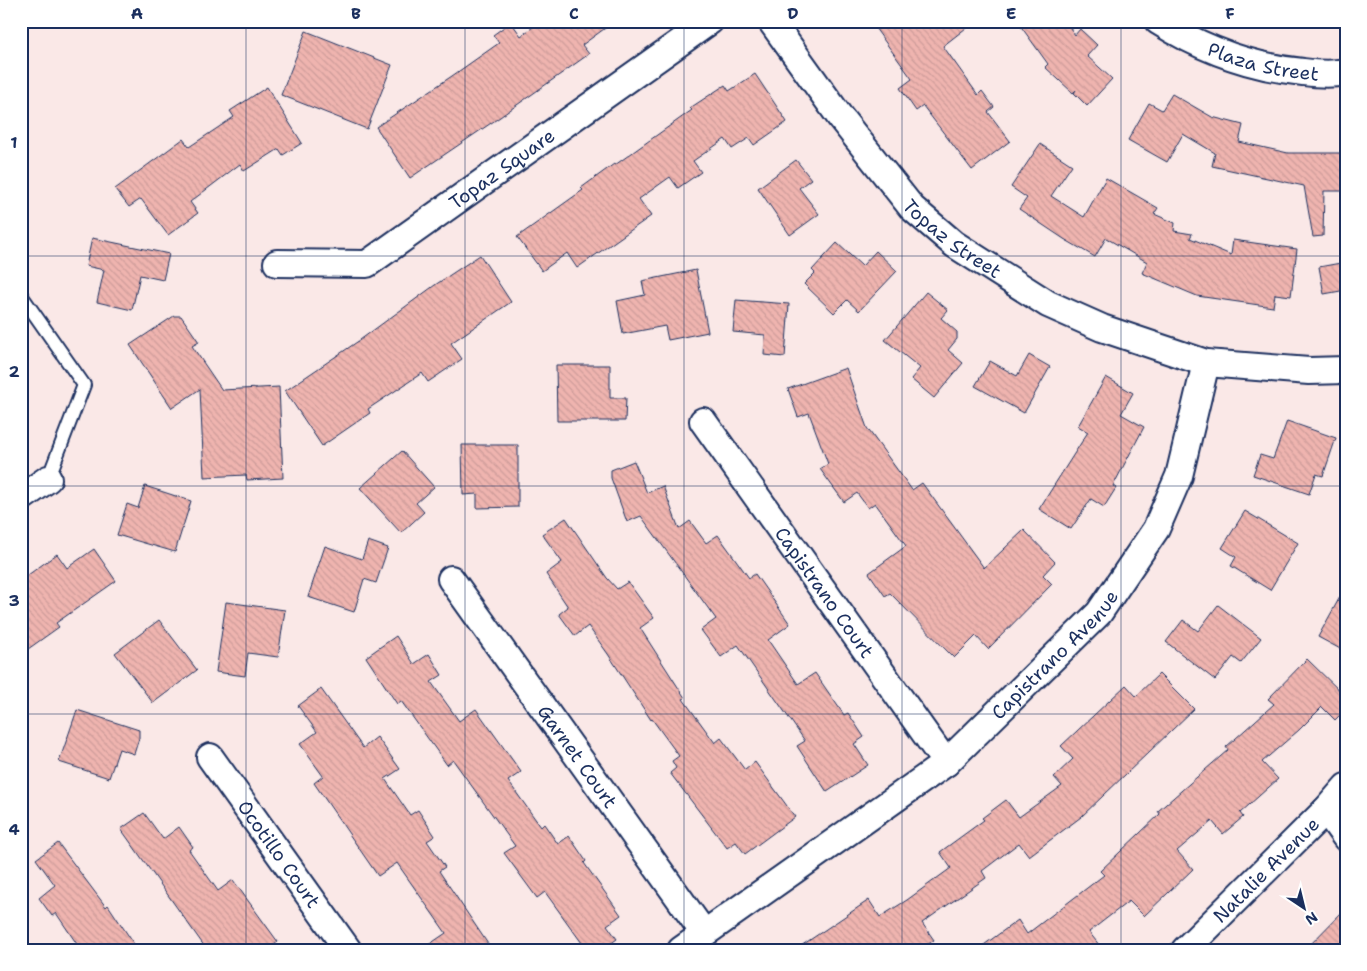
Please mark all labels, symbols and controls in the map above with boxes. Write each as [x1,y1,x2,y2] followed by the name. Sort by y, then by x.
[131,3,143,24] text: A
[351,3,361,24] text: B
[569,3,579,24] text: C
[787,3,799,24] text: D
[1006,3,1016,24] text: E
[1225,3,1235,24] text: F
[1204,37,1320,87] street label: Plaza Street
[444,123,560,215] street label: Topaz Square
[10,132,18,153] text: 1
[897,194,1006,284] street label: Topaz Street
[8,361,20,382] text: 2
[769,522,879,663] street label: Capistrano Court
[986,585,1124,725] street label: Capistrano Avenue
[8,590,20,611] text: 3
[532,700,623,813] street label: Garnet Court
[232,795,326,913] street label: Ocotillo Court
[1208,811,1324,927] street label: Natalie Avenue
[8,819,20,840] text: 4
[1280,884,1330,934] north arrow

